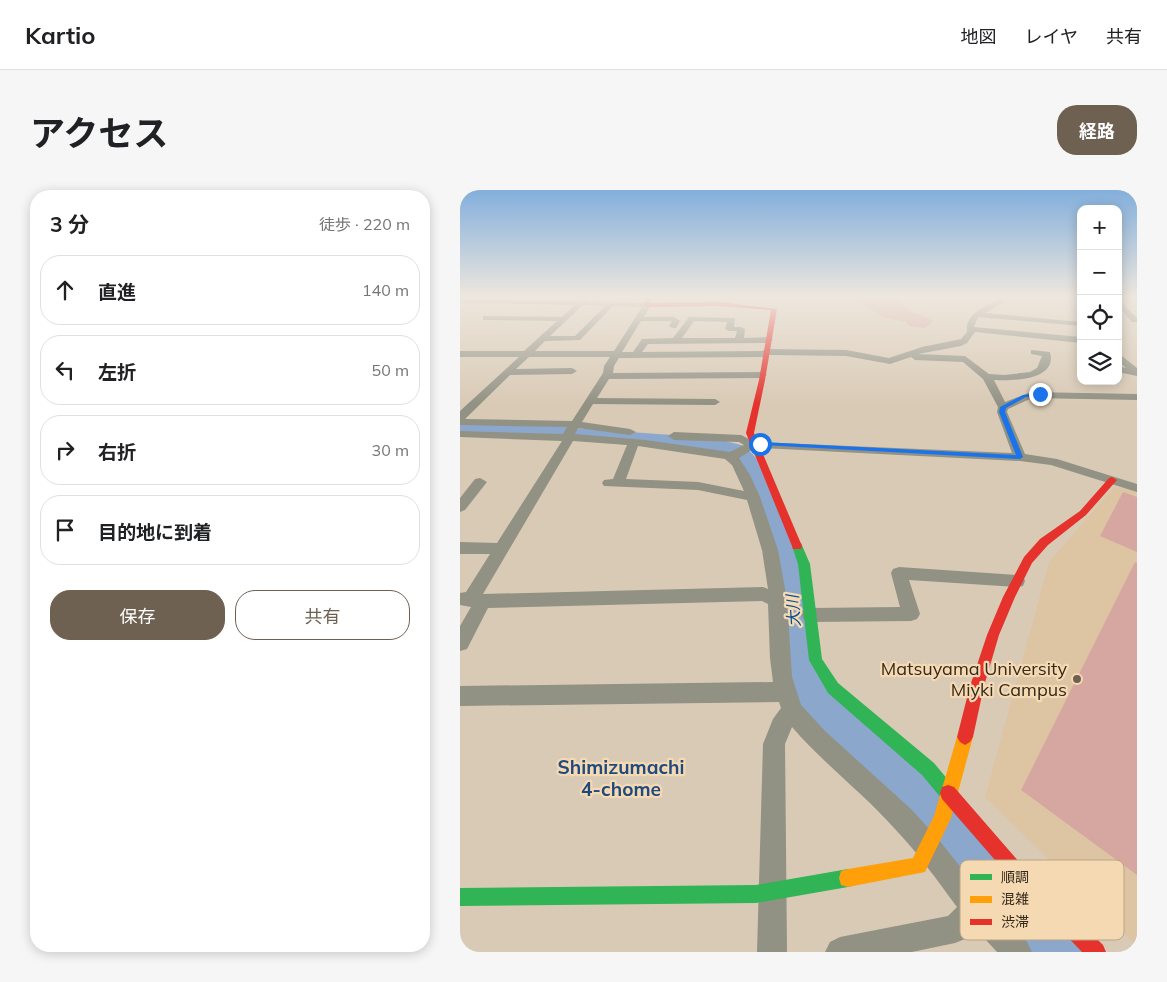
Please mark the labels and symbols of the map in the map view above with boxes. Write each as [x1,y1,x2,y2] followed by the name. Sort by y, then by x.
[1029,383,1052,406] route end
[749,433,772,456] route start
[782,592,804,628] water label: 大川
[881,657,1067,701] place label: Matsuyama University Miyki Campus
[1071,673,1083,685] marker: Matsuyama University Miyki Campus
[558,755,684,801] district label: Shimizumachi 4-chome
[960,860,1124,940] legend
[1001,868,1029,886] text: 順調
[1001,890,1029,908] text: 混雑
[1001,913,1029,931] text: 渋滞

